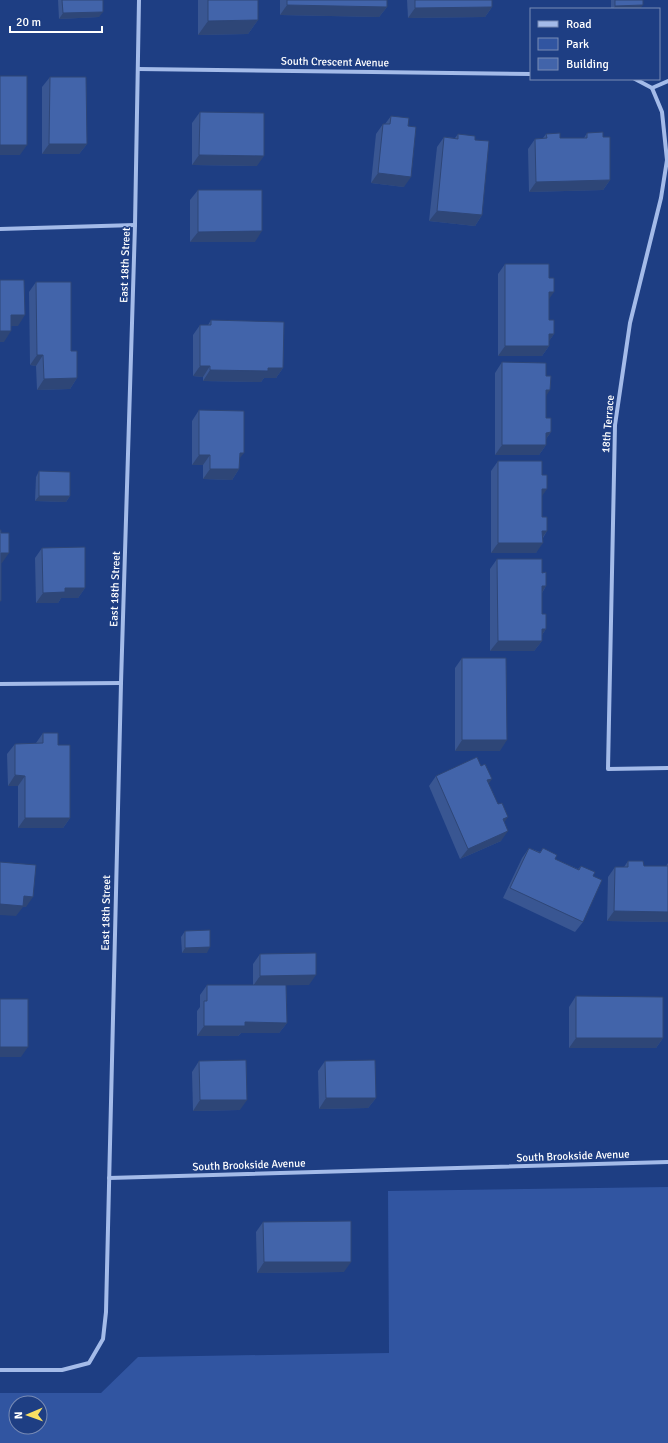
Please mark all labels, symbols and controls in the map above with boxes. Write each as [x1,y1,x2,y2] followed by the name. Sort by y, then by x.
[10,8,102,34] scale bar
[530,8,660,80] legend
[16,15,41,30] text: 20 m
[566,17,592,32] text: Road
[566,37,589,52] text: Park
[281,55,389,69] street label: South Crescent Avenue
[566,57,609,72] text: Building
[117,227,133,303] street label: East 18th Street
[599,394,617,454] street label: 18th Terrace
[107,551,123,627] street label: East 18th Street
[99,875,113,951] street label: East 18th Street
[516,1148,630,1164] street label: South Brookside Avenue
[192,1157,306,1173] street label: South Brookside Avenue
[8,1395,48,1435] north arrow
[12,1411,25,1419] text: N

